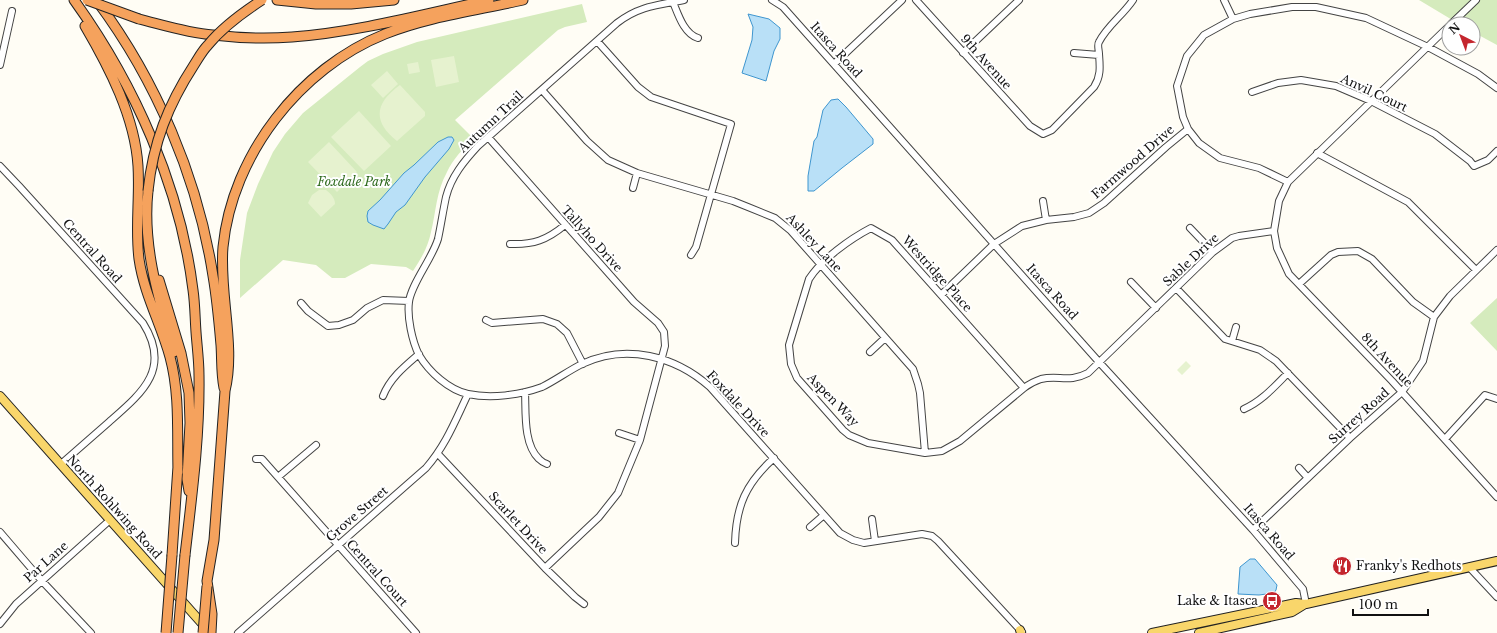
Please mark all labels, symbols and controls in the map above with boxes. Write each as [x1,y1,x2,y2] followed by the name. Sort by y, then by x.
[1441,16,1481,56] north arrow
[807,19,865,81] street label: Itasca Road
[1446,19,1463,37] text: N
[958,31,1015,92] street label: 9th Avenue
[1338,70,1410,115] street label: Anvil Court
[454,88,526,156] street label: Autumn Trail
[1088,122,1177,201] street label: Farmwood Drive
[316,174,391,189] park label: Foxdale Park
[559,202,626,275] street label: Tallyho Drive
[783,209,845,275] street label: Ashley Lane
[60,216,125,286] street label: Central Road
[1160,230,1222,289] street label: Sable Drive
[899,232,976,315] street label: Westridge Place
[1023,261,1081,323] street label: Itasca Road
[1358,329,1416,390] street label: 8th Avenue
[704,367,773,440] street label: Foxdale Drive
[804,369,863,430] street label: Aspen Way
[1325,384,1392,447] street label: Surrey Road
[64,452,165,562] street label: North Rohlwing Road
[323,482,391,545] street label: Grove Street
[486,488,551,557] street label: Scarlet Drive
[1241,500,1298,563] street label: Itasca Road
[343,536,412,610] street label: Central Court
[21,538,71,585] street label: Par Lane
[1331,555,1353,577] restaurant icon: Franky's Redhots
[1356,558,1461,573] place label: Franky's Redhots
[1261,590,1283,612] bus stop icon: Lake & Itasca
[1353,591,1428,617] scale bar
[1177,593,1258,608] place label: Lake & Itasca
[1359,597,1398,612] text: 100 m

